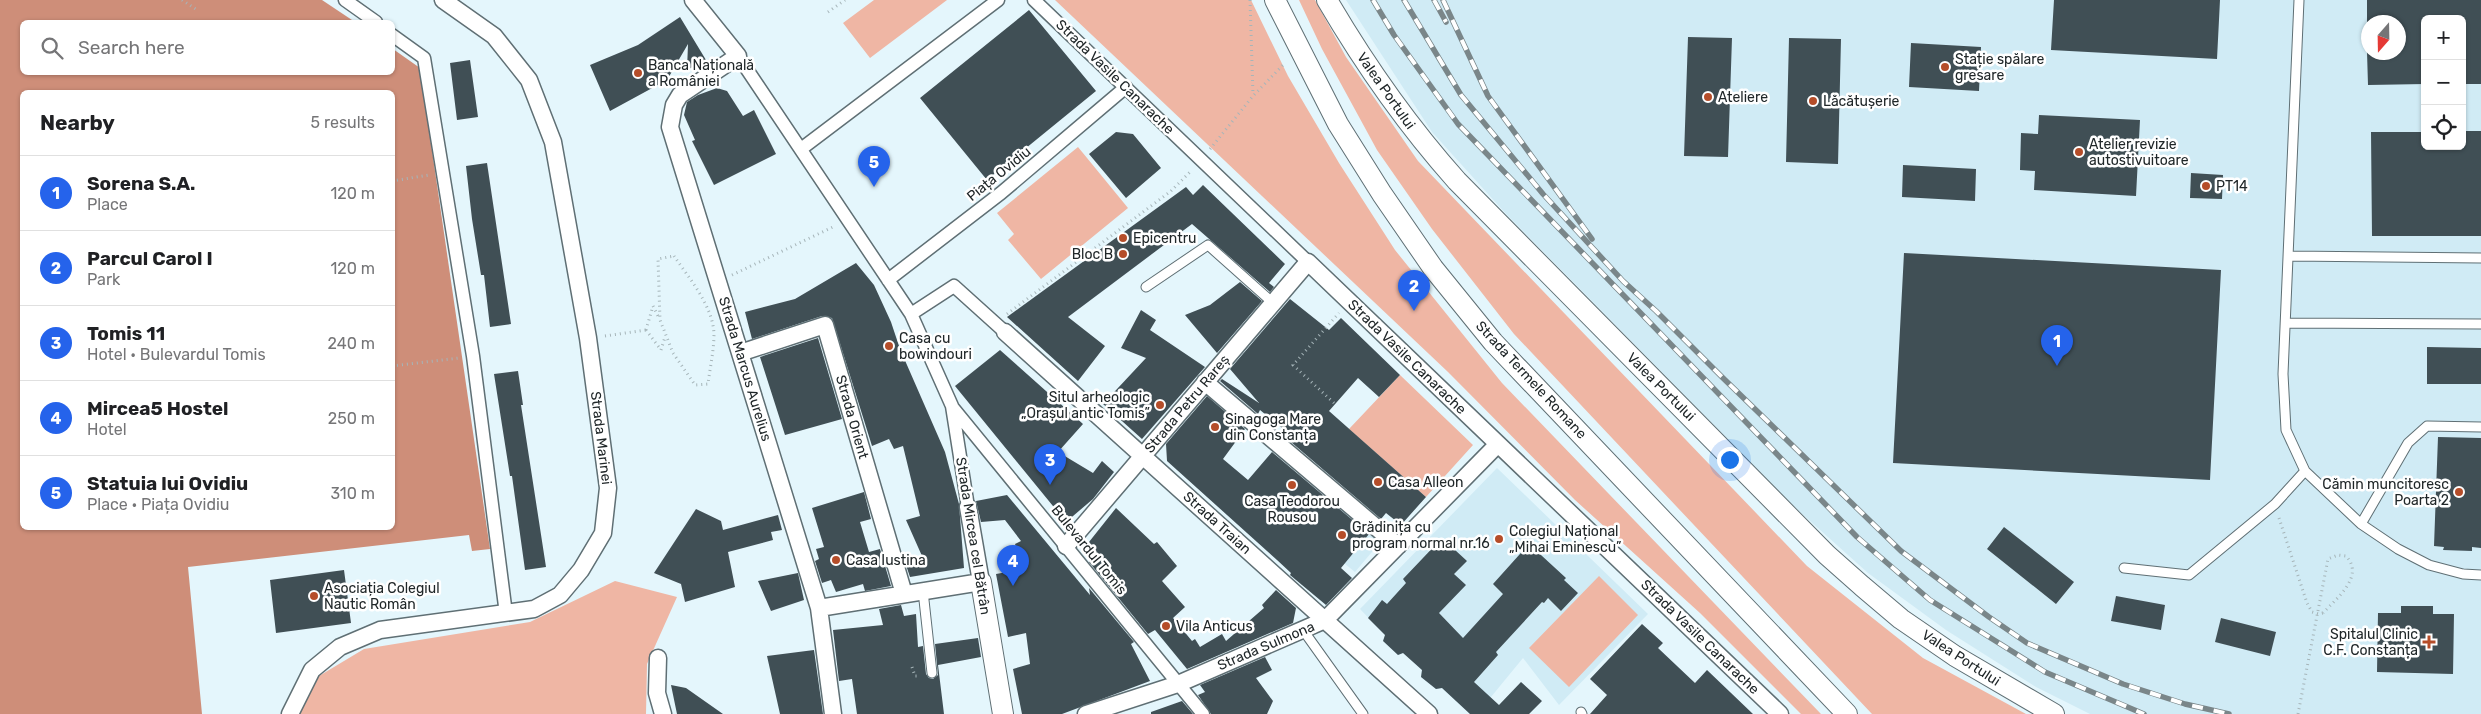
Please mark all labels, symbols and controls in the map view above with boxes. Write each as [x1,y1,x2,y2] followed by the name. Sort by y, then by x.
[2361,15,2406,60] north arrow
[2421,15,2466,150] map controls
[2421,15,2466,60] button: +
[1052,16,1178,138] street label: Strada Vasile Canarache
[20,20,395,75] search box
[38,34,66,62] icon: search
[78,36,185,59] text: Search here
[1353,49,1419,133] street label: Valea Portului
[1955,51,2044,84] place label: Stație spălare gresare
[648,57,754,90] place label: Banca Națională a României
[2421,60,2466,105] button: −
[1939,61,1951,73] marker: Stație spălare gresare
[632,67,644,79] marker: Banca Națională a României
[1718,89,1768,106] place label: Ateliere
[1702,91,1714,103] marker: Ateliere
[1823,93,1900,110] place label: Lăcătușerie
[1807,95,1819,107] marker: Lăcătușerie
[2421,105,2466,150] button: locate
[40,110,115,135] text: Nearby
[311,113,375,132] text: 5 results
[2089,136,2189,169] place label: Atelier revizie autostivuitoare
[964,143,1034,205] street label: Piața Ovidiu
[858,146,890,187] pin: 5
[2073,146,2085,158] marker: Atelier revizie autostivuitoare
[87,172,196,195] text: Sorena S.A.
[2216,178,2248,195] place label: PT14
[2200,180,2212,192] marker: PT14
[52,184,60,203] text: 1
[330,184,375,203] text: 120 m
[87,195,128,214] text: Place
[1133,230,1196,247] place label: Epicentru
[1117,232,1129,244] marker: Epicentru
[1072,246,1113,263] place label: Bloc B
[87,247,213,270] text: Parcul Carol I
[1117,248,1129,260] marker: Bloc B
[51,259,61,278] text: 2
[330,259,375,278] text: 120 m
[87,270,120,289] text: Park
[1398,270,1430,311] pin: 2
[715,295,775,443] street label: Strada Marcus Aurelius
[1344,296,1470,418] street label: Strada Vasile Canarache
[1472,318,1590,442] street label: Strada Termele Romane
[87,322,165,345] text: Tomis 11
[2041,325,2073,366] pin: 1
[899,330,972,363] place label: Casa cu bowindouri
[51,334,61,353] text: 3
[328,334,375,353] text: 240 m
[883,340,895,352] marker: Casa cu bowindouri
[87,345,266,364] text: Hotel · Bulevardul Tomis
[1623,349,1699,425] street label: Valea Portului
[1141,351,1233,457] street label: Strada Petru Rareș
[832,373,872,461] street label: Strada Orient
[1021,389,1150,422] place label: Situl arheologic „Orașul antic Tomis”
[587,390,615,486] street label: Strada Marinei
[87,397,229,420] text: Mircea5 Hostel
[1154,399,1166,411] marker: Situl arheologic „Orașul antic Tomis”
[51,409,61,428] text: 4
[328,409,375,428] text: 250 m
[1225,411,1321,444] place label: Sinagoga Mare din Constanța
[87,420,127,439] text: Hotel
[1209,421,1221,433] marker: Sinagoga Mare din Constanța
[1034,444,1066,485] pin: 3
[1717,447,1743,473] your location
[952,456,994,616] street label: Strada Mircea cel Bătrân
[87,472,248,495] text: Statuia lui Ovidiu
[1388,474,1464,491] place label: Casa Alleon
[1372,476,1384,488] marker: Casa Alleon
[2322,476,2449,509] place label: Cămin muncitoresc Poarta 2
[1286,479,1298,491] marker: Casa Teodorou Rousou
[51,484,61,503] text: 5
[331,484,375,503] text: 310 m
[2453,486,2465,498] marker: Cămin muncitoresc Poarta 2
[1179,488,1255,558] street label: Strada Traian
[1244,493,1340,526] place label: Casa Teodorou Rousou
[87,495,229,514] text: Place · Piața Ovidiu
[1048,502,1130,598] street label: Bulevardul Tomis
[1352,519,1490,552] place label: Grădinița cu program normal nr.16
[1509,523,1621,556] place label: Colegiul Național „Mihai Eminescu”
[1336,529,1348,541] marker: Grădinița cu program normal nr.16
[1493,533,1505,545] marker: Colegiul Național „Mihai Eminescu”
[997,545,1029,586] pin: 4
[846,552,926,569] place label: Casa Iustina
[830,554,842,566] marker: Casa Iustina
[1637,576,1763,698] street label: Strada Vasile Canarache
[324,580,440,613] place label: Asociația Colegiul Nautic Român
[308,590,320,602] marker: Asociația Colegiul Nautic Român
[1176,618,1253,635] place label: Vila Anticus
[1215,618,1317,674] street label: Strada Sulmona
[1160,620,1172,632] marker: Vila Anticus
[1919,626,2003,690] street label: Valea Portului
[2323,626,2418,659] place label: Spitalul Clinic C.F. Constanța
[2422,635,2436,649] marker: Spitalul Clinic C.F. Constanța

